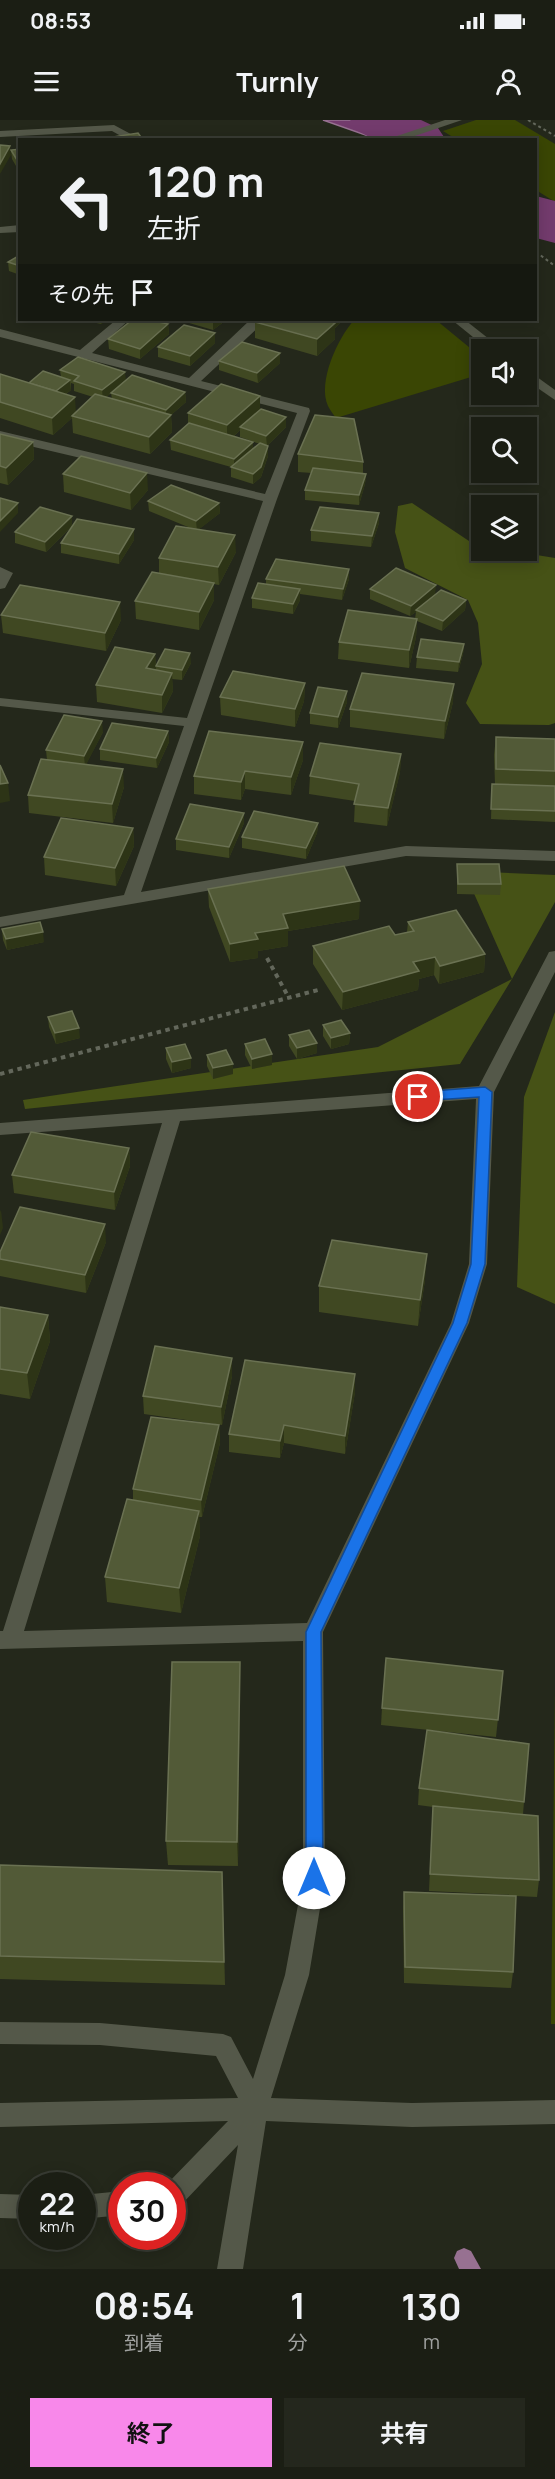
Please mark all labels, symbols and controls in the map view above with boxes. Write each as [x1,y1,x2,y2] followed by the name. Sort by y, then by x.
[30,6,91,36] text: 08:53
[236,63,319,100] text: Turnly
[30,65,63,98] icon: menu
[492,65,525,98] icon: person
[147,152,264,210] text: 120 m
[48,162,126,240] icon: left
[147,209,201,246] text: 左折
[126,276,159,309] icon: arrive
[48,279,114,309] text: その先
[471,339,537,561] map controls
[471,339,537,405] button: sound
[471,417,537,483] button: search
[471,495,537,561] button: layers
[392,1071,443,1122] pin
[401,1080,434,1113] icon: arrive
[282,1846,346,1910] position arrow
[108,2172,186,2250] speed limit sign: 30
[39,2183,75,2224] text: 22
[40,2216,74,2237] text: km/h
[93,2281,194,2330] text: 08:54
[290,2281,306,2330] text: 1
[401,2282,462,2331] text: 130
[423,2328,440,2355] text: m
[124,2329,164,2356] text: 到着
[288,2329,308,2356] text: 分
[30,2398,272,2467] button: 終了
[284,2398,525,2467] button: 共有

